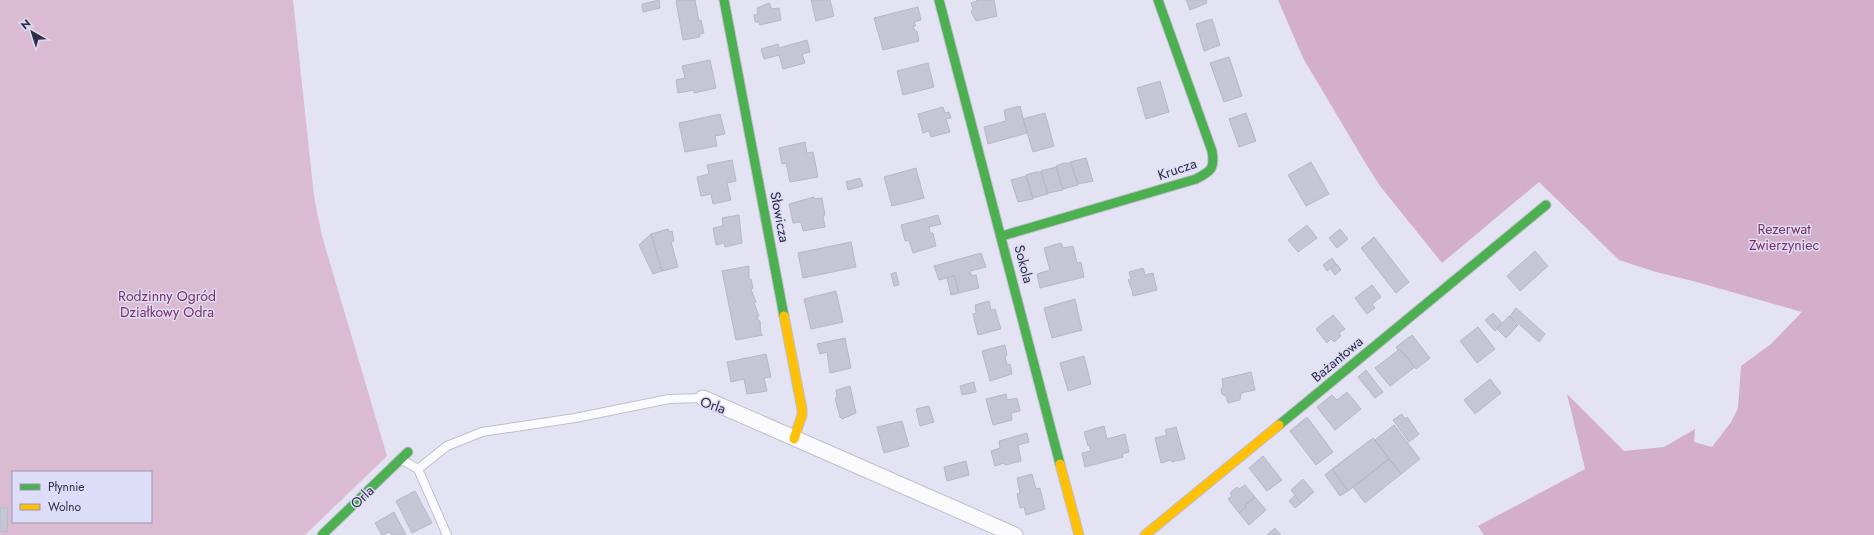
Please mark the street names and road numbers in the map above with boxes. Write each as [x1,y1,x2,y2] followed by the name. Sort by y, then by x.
[1155,153,1199,185] street label: Krucza
[765,190,795,244] street label: Słowicza
[1009,243,1039,285] street label: Sokola
[1307,331,1367,387] street label: Bażantowa
[698,391,728,419] street label: Orla
[346,481,378,513] street label: Orla

